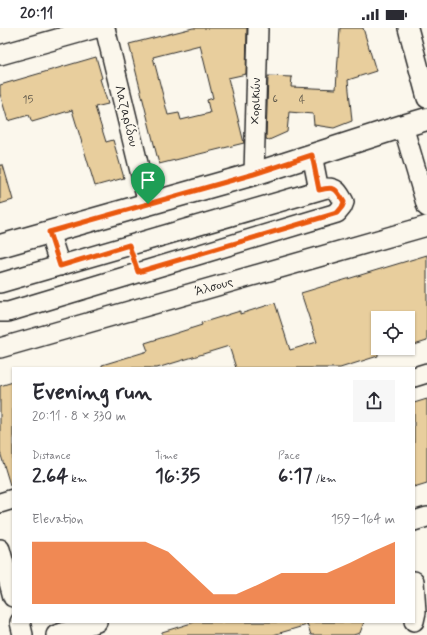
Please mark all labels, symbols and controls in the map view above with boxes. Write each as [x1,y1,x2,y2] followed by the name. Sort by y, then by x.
[20,4,53,24] text: 20:11
[247,77,265,125] street label: Χορικών
[110,83,142,149] street label: Λαζαρίδου
[272,92,278,106] house number: 6
[23,93,34,107] house number: 15
[299,93,306,107] house number: 4
[131,163,165,204] pin
[137,169,159,191] icon: arrive
[193,273,235,301] street label: Άλσους
[371,311,415,355] map controls
[371,311,415,355] button: locate
[32,379,152,407] text: Evening run
[353,380,395,422] button: share
[32,408,126,425] text: 20:11 · 8 × 330 m
[32,449,71,463] text: Distance
[155,449,178,463] text: Time
[278,449,300,463] text: Pace
[32,463,68,490] text: 2.64
[155,463,200,490] text: 16:35
[278,463,313,490] text: 6:17
[68,472,87,486] text: km
[313,472,336,486] text: /km
[32,511,83,528] text: Elevation
[331,511,395,528] text: 159–164 m

